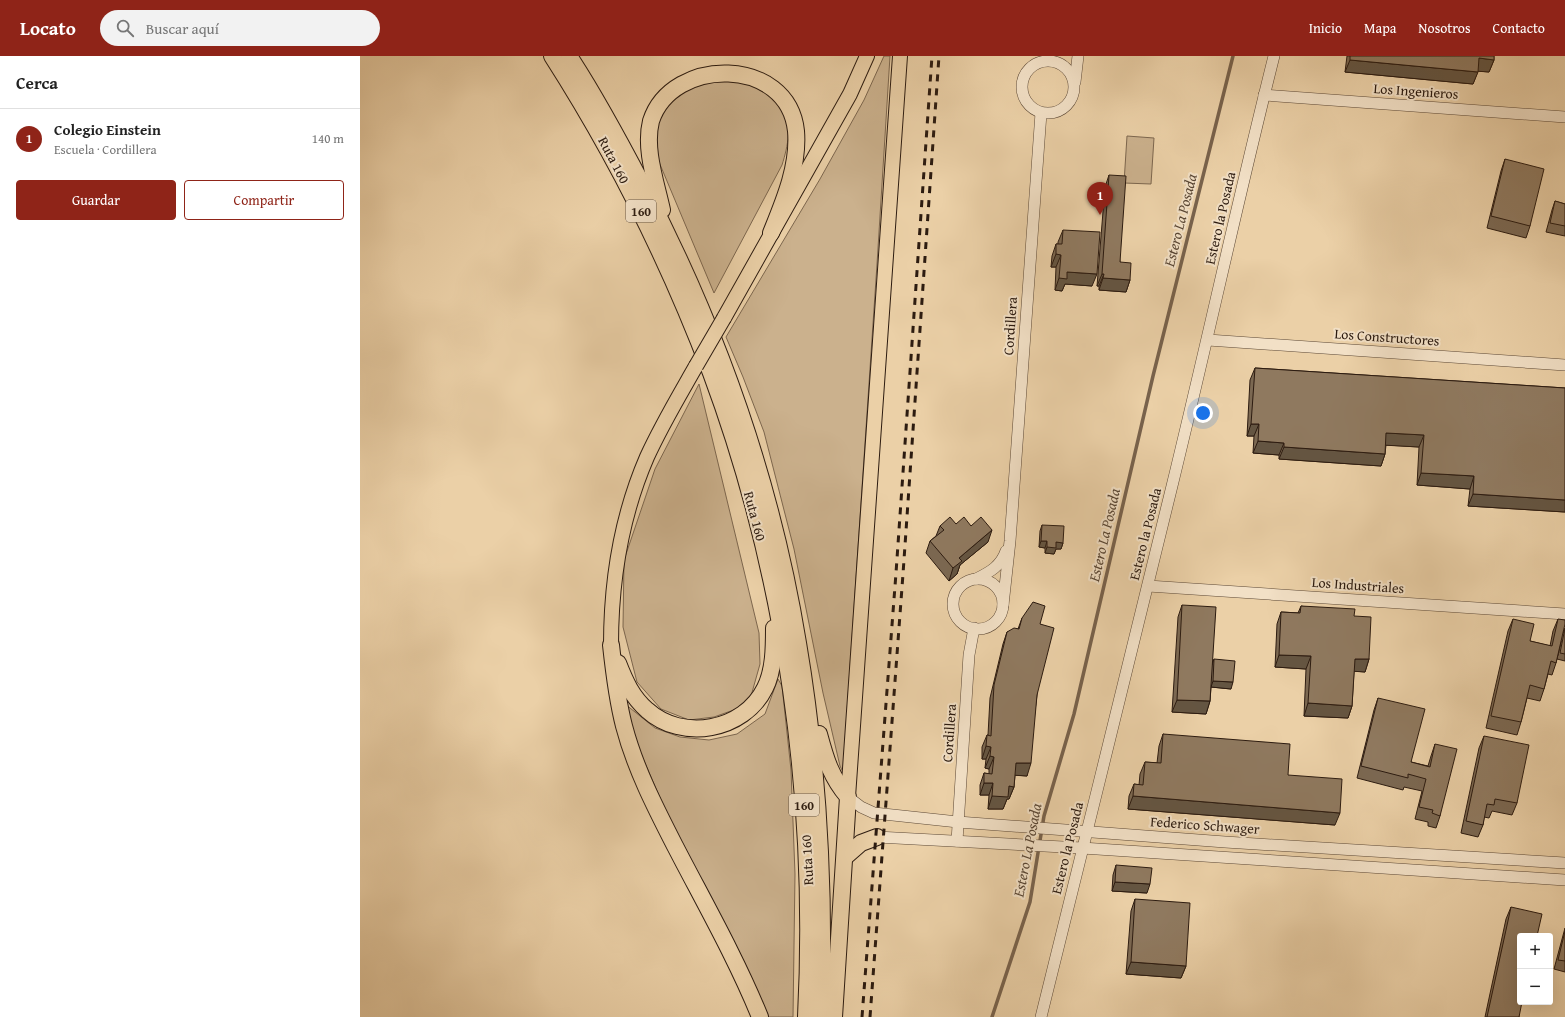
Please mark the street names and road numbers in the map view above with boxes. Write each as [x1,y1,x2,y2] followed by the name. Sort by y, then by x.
[1373,78,1459,104] street label: Los Ingenieros
[593,133,635,187] street label: Ruta 160
[1200,169,1240,266] street label: Estero la Posada
[626,200,656,222] road number: 160
[998,296,1022,356] street label: Cordillera
[1334,323,1440,351] street label: Los Constructores
[1124,485,1166,582] street label: Estero la Posada
[739,489,771,543] street label: Ruta 160
[1311,572,1405,598] street label: Los Industriales
[937,703,961,763] street label: Cordillera
[789,794,819,816] road number: 160
[1046,799,1088,896] street label: Estero la Posada
[1150,811,1260,839] street label: Federico Schwager
[796,834,818,886] street label: Ruta 160

